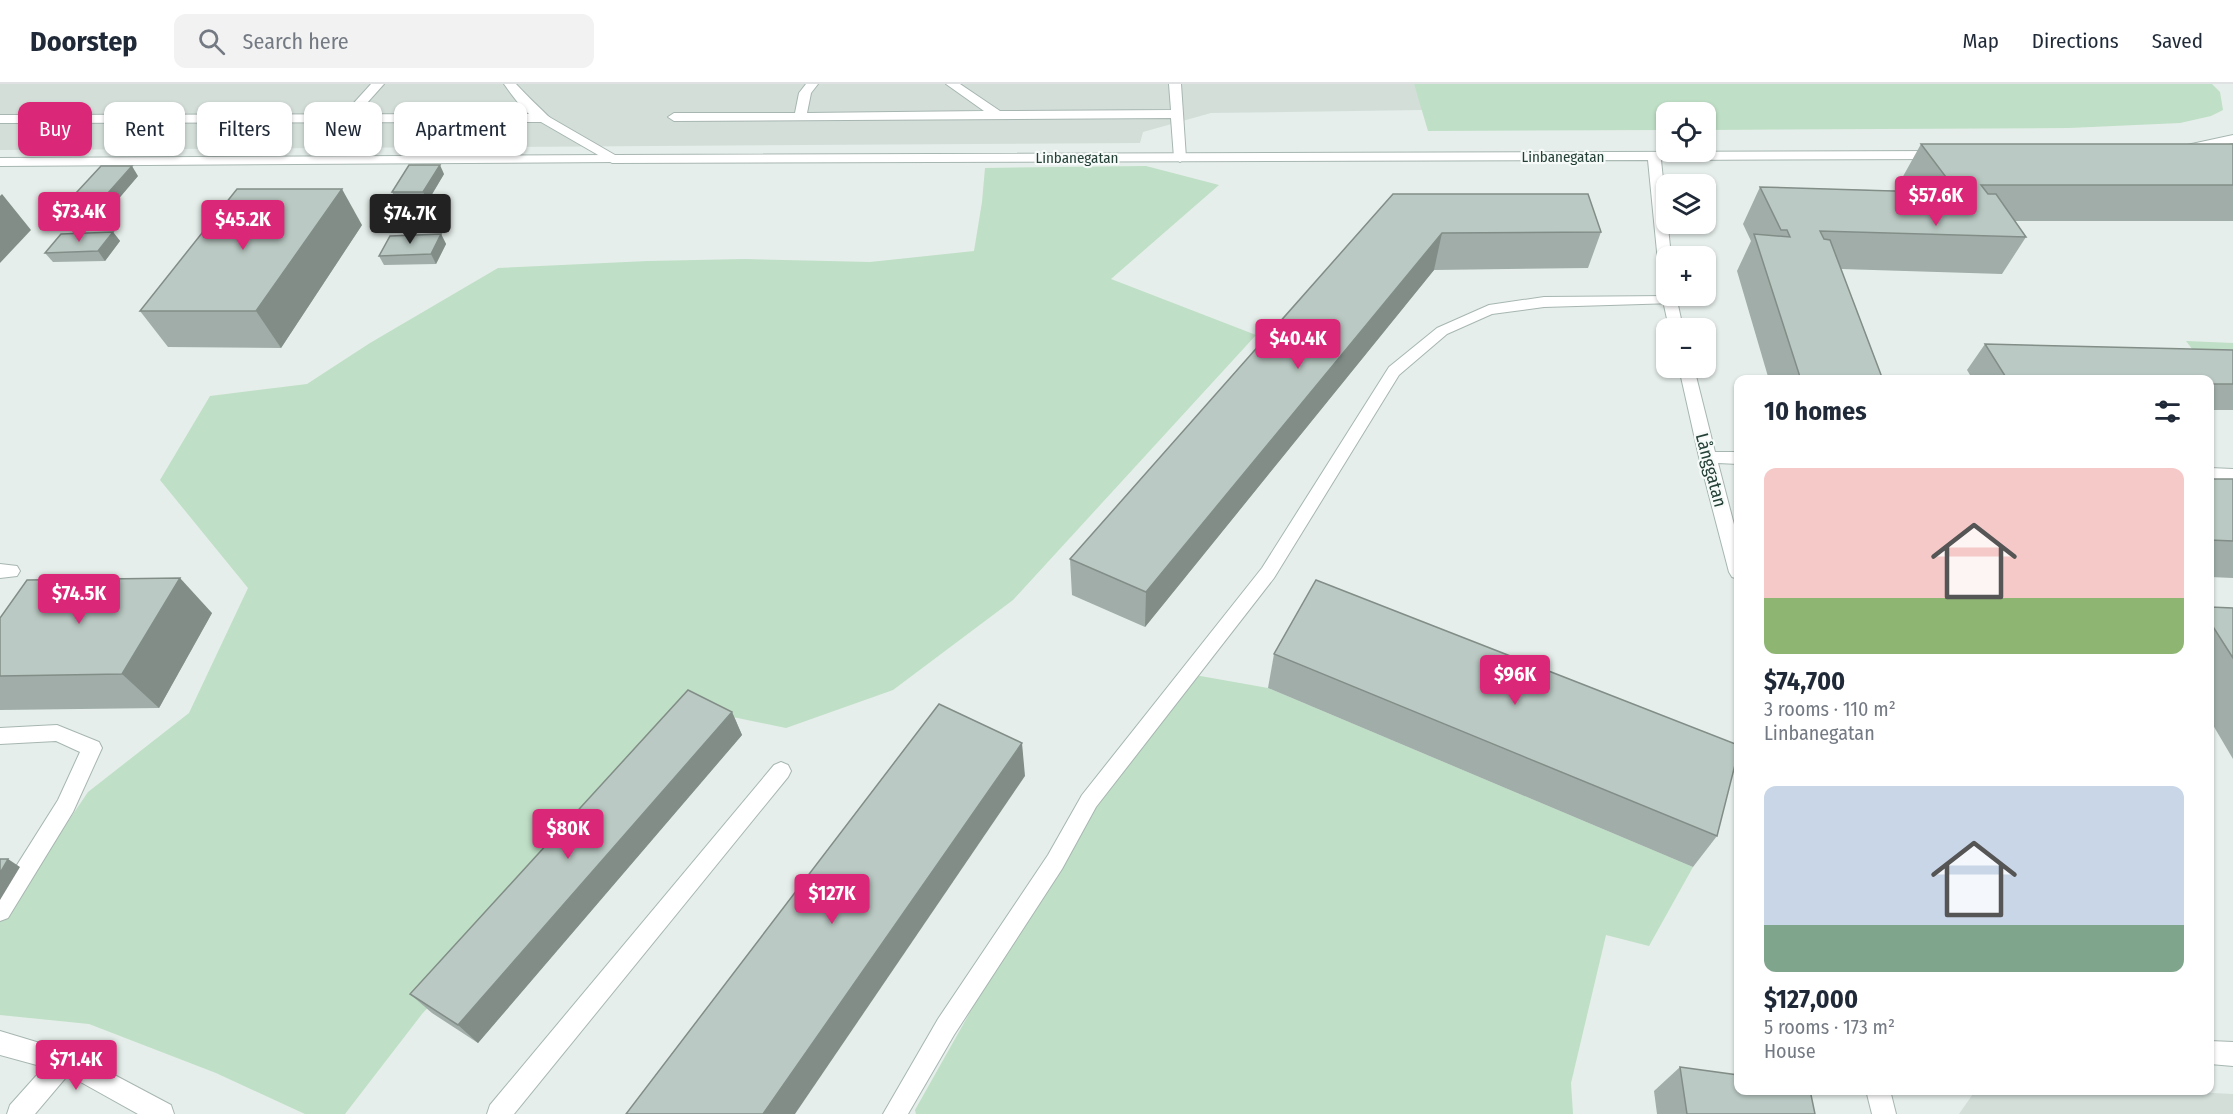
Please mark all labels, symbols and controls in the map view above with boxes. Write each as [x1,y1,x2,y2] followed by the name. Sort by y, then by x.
[174,14,594,68] search box
[30,25,138,58] text: Doorstep
[195,25,228,58] icon: search
[243,28,349,55] text: Search here
[1962,28,1999,54] text: Map
[2032,28,2119,54] text: Directions
[2152,28,2203,54] text: Saved
[18,102,92,156] chip: Buy
[104,102,185,156] chip: Rent
[197,102,292,156] chip: Filters
[304,102,382,156] chip: New
[394,102,527,156] chip: Apartment
[1656,102,1716,378] map controls
[1656,102,1716,162] button: locate
[1521,148,1605,166] street label: Linbanegatan
[1035,149,1119,167] street label: Linbanegatan
[1656,174,1716,234] button: layers
[1887,176,1985,227] pin: $57.6K
[1909,183,1963,207] text: $57.6K
[30,192,128,243] pin: $73.4K
[361,194,459,245] pin: $74.7K
[52,199,106,223] text: $73.4K
[194,200,292,251] pin: $45.2K
[384,201,436,225] text: $74.7K
[215,207,271,231] text: $45.2K
[1656,246,1716,306] button: +
[1656,318,1716,378] button: −
[1249,319,1347,370] pin: $40.4K
[1269,326,1327,350] text: $40.4K
[2151,395,2184,428] icon: filters
[1764,396,1867,427] text: 10 homes
[1691,431,1731,509] street label: Långgatan
[1920,507,2028,615] icon: home
[30,574,128,625] pin: $74.5K
[52,581,106,605] text: $74.5K
[1479,655,1551,706] pin: $96K
[1494,662,1536,686] text: $96K
[1764,666,1845,697] text: $74,700
[1764,697,1896,721] text: 3 rooms · 110 m²
[1764,721,1875,745] text: Linbanegatan
[532,809,604,860] pin: $80K
[546,816,590,840] text: $80K
[1920,825,2028,933] icon: home
[790,874,874,925] pin: $127K
[809,881,856,905] text: $127K
[1764,984,1858,1015] text: $127,000
[1764,1015,1895,1039] text: 5 rooms · 173 m²
[1764,1039,1816,1063] text: House
[27,1040,125,1091] pin: $71.4K
[50,1047,102,1071] text: $71.4K

